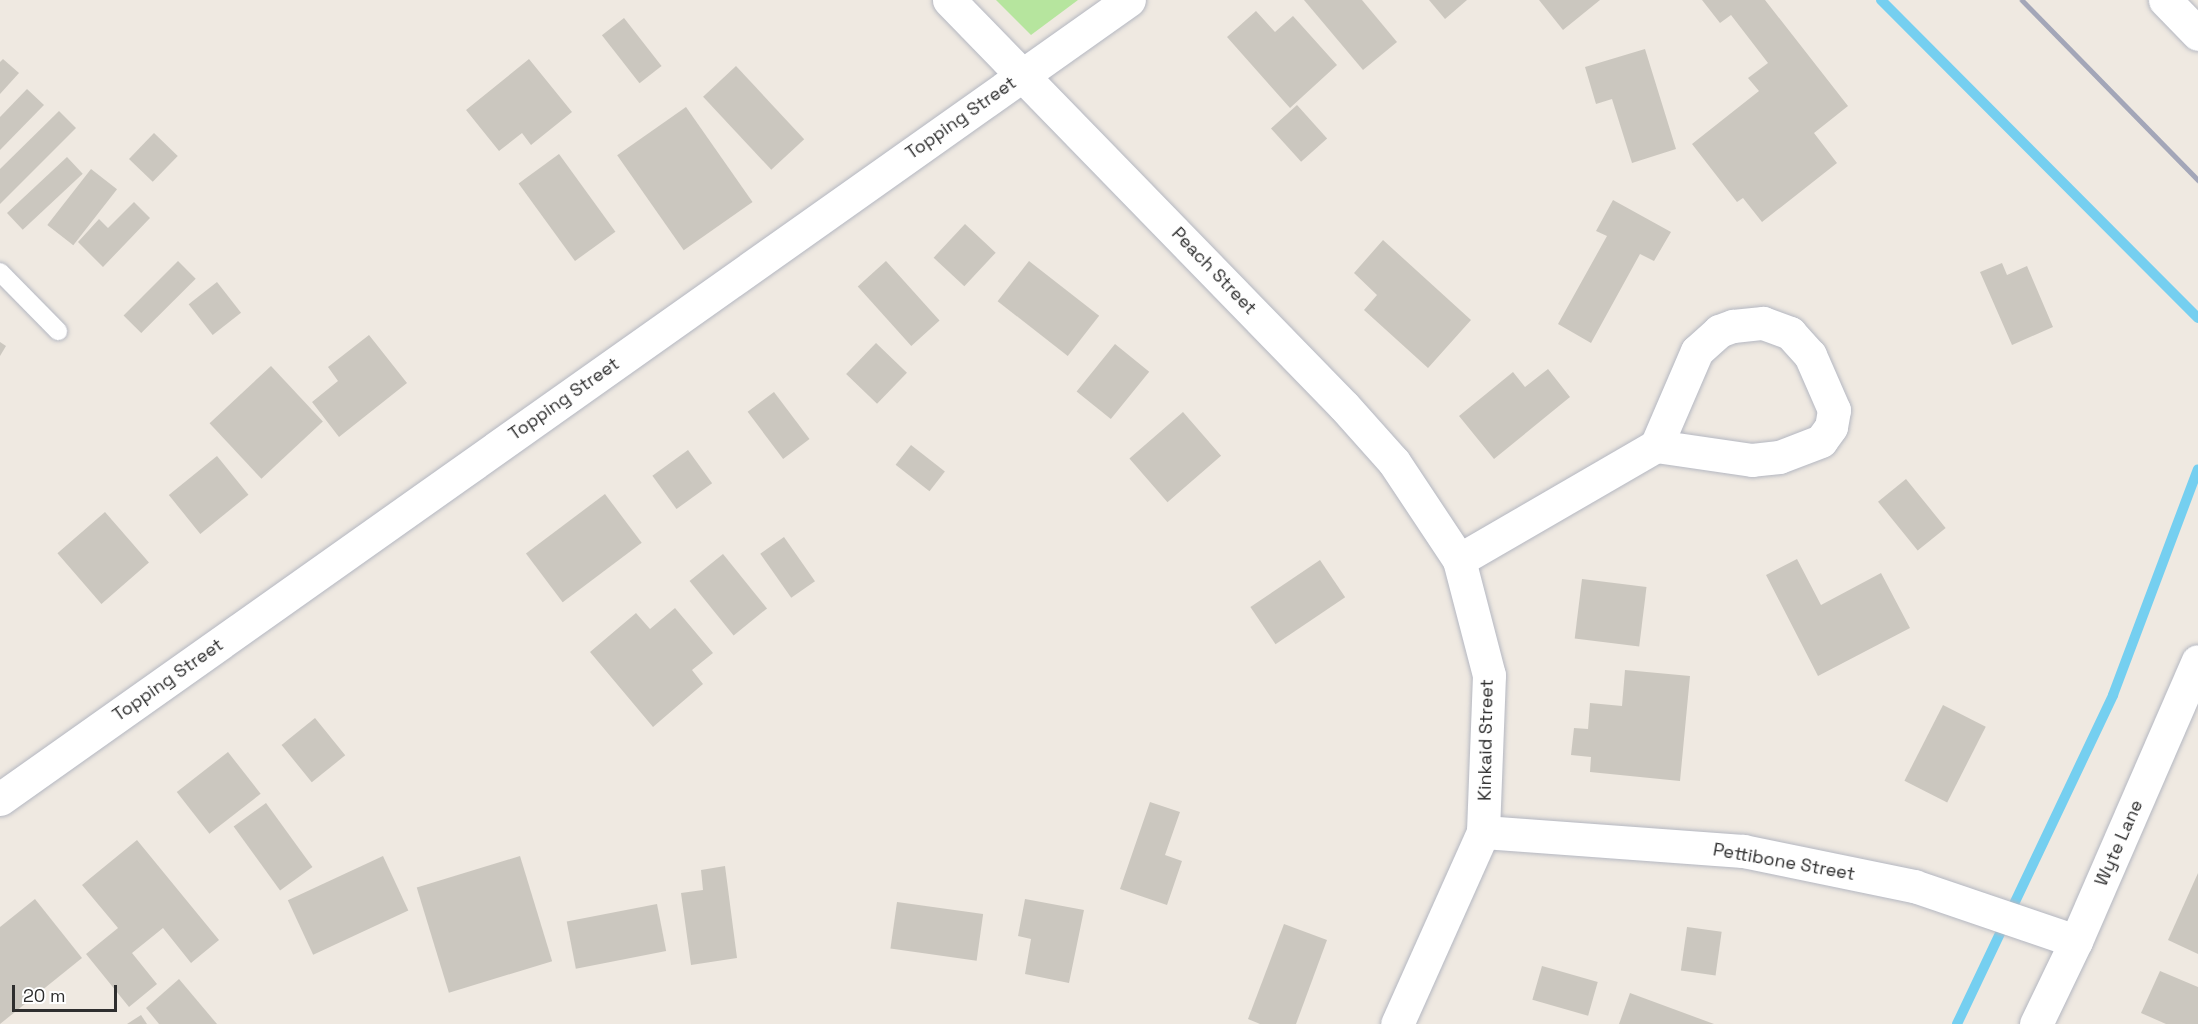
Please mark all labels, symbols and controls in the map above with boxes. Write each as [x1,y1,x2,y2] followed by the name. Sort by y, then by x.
[902,72,1020,164] street label: Topping Street
[1167,223,1261,319] street label: Peach Street
[505,353,623,445] street label: Topping Street
[109,634,227,726] street label: Topping Street
[1474,679,1498,801] street label: Kinkaid Street
[2090,797,2148,889] street label: Wyte Lane
[1711,839,1857,885] street label: Pettibone Street
[15,973,120,1011] scale bar
[23,984,66,1007] text: 20 m

